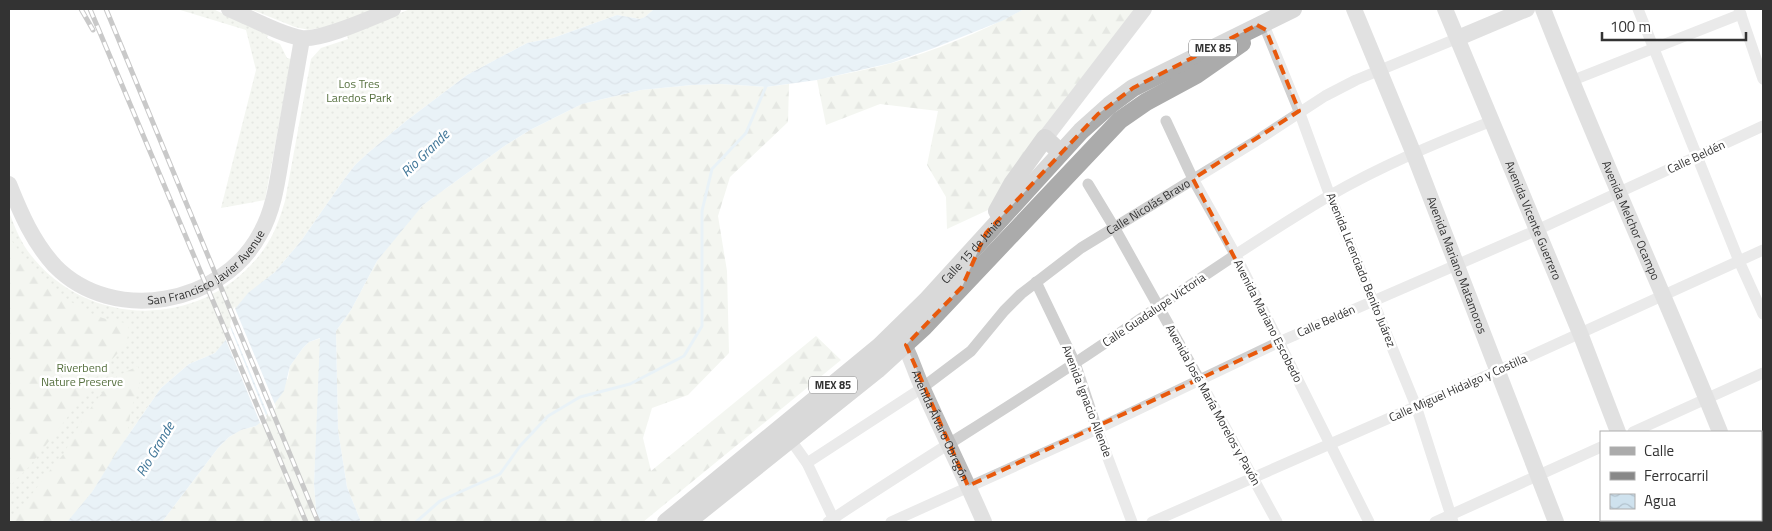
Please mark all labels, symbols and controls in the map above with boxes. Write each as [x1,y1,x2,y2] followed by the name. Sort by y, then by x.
[1602,10,1746,42] scale bar
[1610,15,1651,38] text: 100 m
[1189,40,1237,56] road number: MEX 85
[326,74,392,107] park label: Los Tres Laredos Park
[396,123,455,181] water label: Rio Grande
[1664,135,1728,178] street label: Calle Beldén
[1500,158,1567,283] street label: Avenida Vicente Guerrero
[1597,158,1665,283] street label: Avenida Melchor Ocampo
[1102,173,1194,240] street label: Calle Nicolás Bravo
[1322,190,1401,350] street label: Avenida Licenciado Benito Juárez
[1422,194,1492,337] street label: Avenida Mariano Matamoros
[936,214,1006,288] street label: Calle 15 de Junio
[147,226,269,310] street label: San Francisco Javier Avenue
[1229,256,1308,386] street label: Avenida Mariano Escobedo
[1098,268,1209,351] street label: Calle Guadalupe Victoria
[1294,299,1358,342] street label: Calle Beldén
[1161,321,1266,489] street label: Avenida José María Morelos y Pavón
[1057,342,1118,460] street label: Avenida Ignacio Allende
[1386,348,1530,427] street label: Calle Miguel Hidalgo y Costilla
[41,358,123,391] park label: Riverbend Nature Preserve
[907,367,974,484] street label: Avenida Álvaro Obregón
[809,376,857,394] road number: MEX 85
[130,416,180,480] water label: Rio Grande
[1600,431,1762,521] legend
[1644,439,1674,462] text: Calle
[1644,464,1709,487] text: Ferrocarril
[1644,489,1676,512] text: Agua

